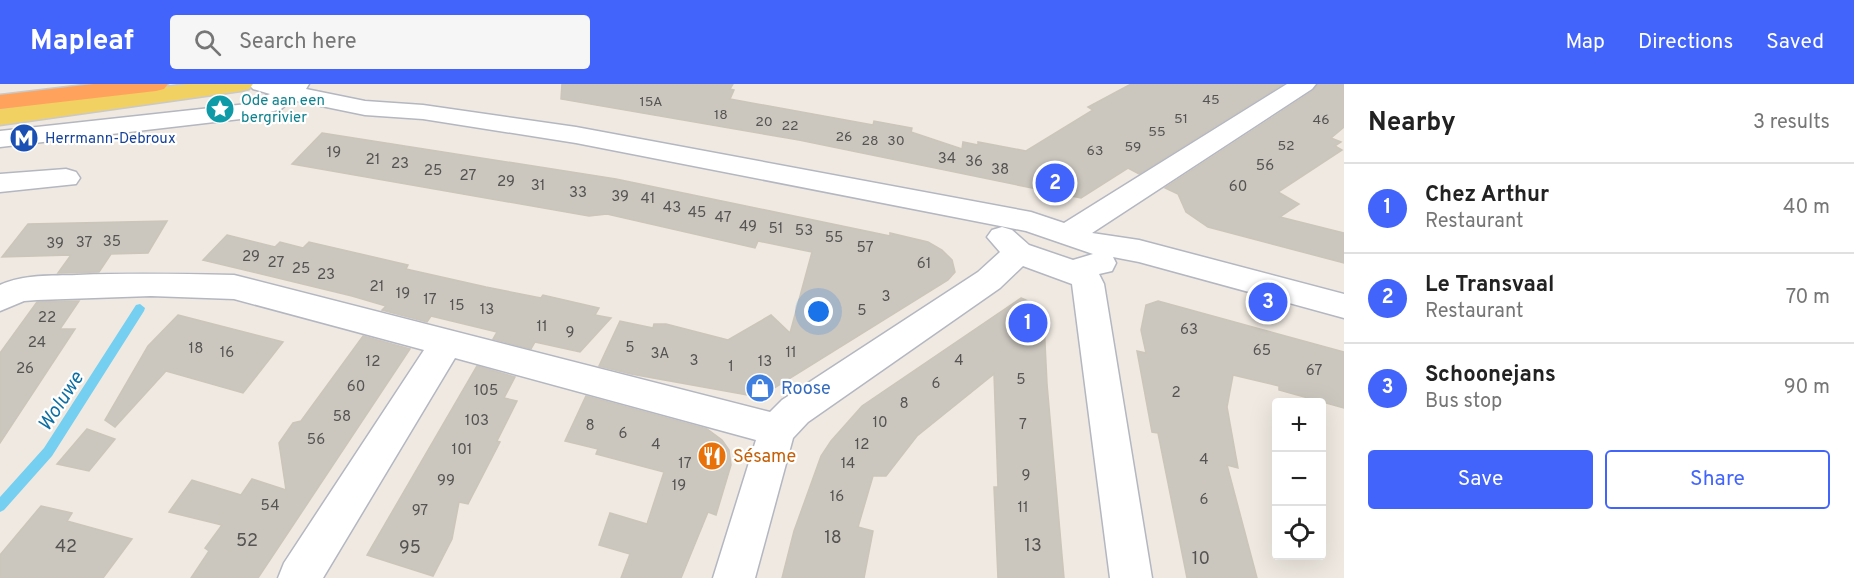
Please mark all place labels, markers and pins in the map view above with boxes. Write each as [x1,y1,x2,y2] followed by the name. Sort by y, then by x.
[241,92,325,128] place label: Ode aan een bergrivier
[204,93,236,125] place icon: Ode aan een bergrivier
[8,122,40,154] metro station icon: Herrmann-Debroux
[45,130,176,149] place label: Herrmann-Debroux
[1036,160,1074,206] pin: 2
[1248,280,1288,324] pin: 3
[1008,300,1048,346] pin: 1
[744,372,776,404] shop icon: Roose
[781,378,831,401] place label: Roose
[696,440,728,472] restaurant icon: Sésame
[733,446,796,469] place label: Sésame

